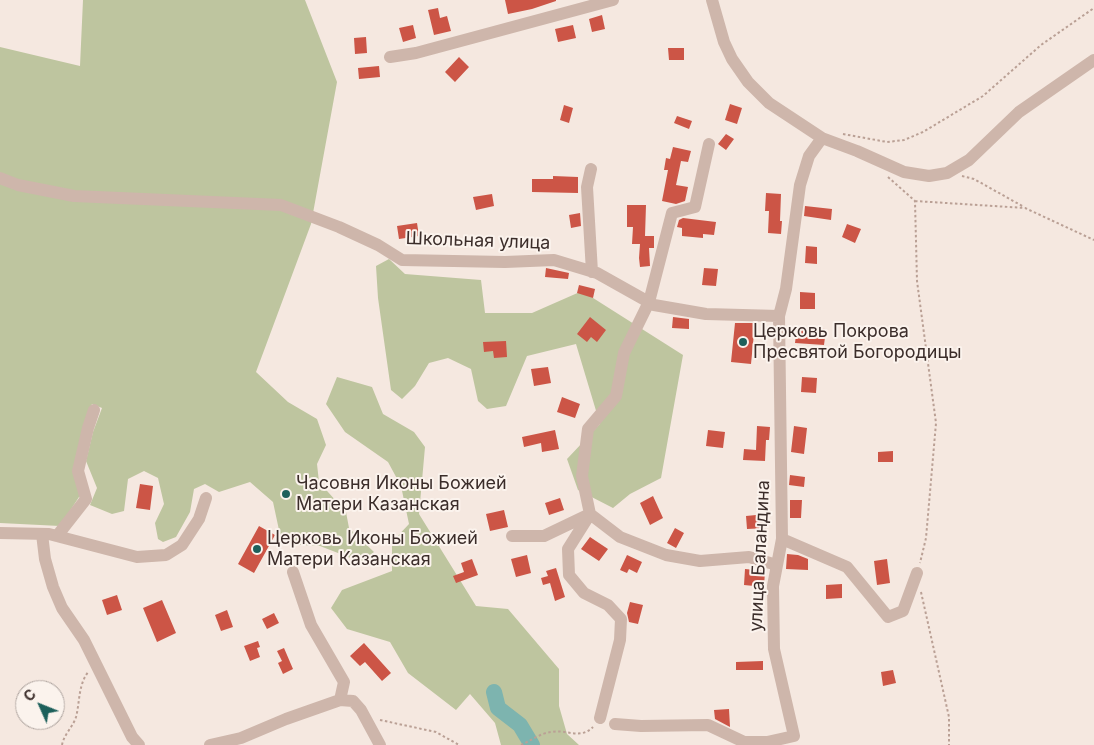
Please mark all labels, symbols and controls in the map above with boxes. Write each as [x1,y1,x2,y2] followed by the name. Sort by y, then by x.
[405,228,551,254] street label: Школьная улица
[753,321,961,364] place label: Церковь Покрова Пресвятой Богородицы
[737,336,749,348] marker: Церковь Покрова Пресвятой Богородицы
[296,473,507,516] place label: Часовня Иконы Божией Матери Казанская
[745,480,775,632] street label: улица Баландина
[280,488,292,500] marker: Часовня Иконы Божией Матери Казанская
[267,528,478,570] place label: Церковь Иконы Божией Матери Казанская
[251,543,263,555] marker: Церковь Иконы Божией Матери Казанская
[15,680,65,730] north arrow
[20,685,39,705] text: С

